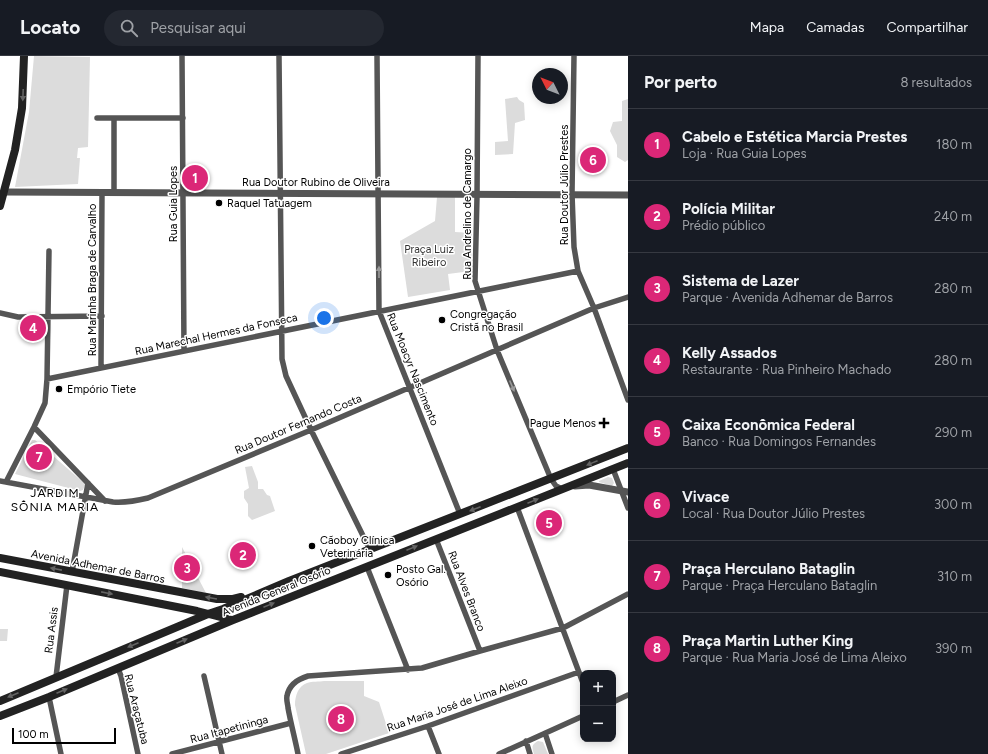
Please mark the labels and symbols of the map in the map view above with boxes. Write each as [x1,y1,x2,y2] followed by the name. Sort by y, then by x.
[532,68,568,104] north arrow
[20,89,26,102] one-way arrow
[558,125,571,245] street label: Rua Doutor Júlio Prestes
[580,145,606,175] pin: 6
[461,148,474,280] street label: Rua Andrelino de Camargo
[182,163,208,193] pin: 1
[167,166,180,242] street label: Rua Guia Lopes
[242,176,390,189] street label: Rua Doutor Rubino de Oliveira
[227,197,312,210] place label: Raquel Tatuagem
[214,198,224,208] marker: Raquel Tatuagem
[86,204,99,356] street label: Rua Marinha Braga de Carvalho
[404,243,454,269] park label: Praça Luiz Ribeiro
[376,265,382,278] one-way arrow
[314,308,334,328] your location
[450,308,523,334] place label: Congregação Cristã no Brasil
[134,311,299,358] street label: Rua Marechal Hermes da Fonseca
[384,311,441,427] street label: Rua Moacyr Nascimento
[20,313,46,343] pin: 4
[437,315,447,325] marker: Congregação Cristã no Brasil
[509,380,515,392] one-way arrow
[67,383,136,396] place label: Empório Tiete
[54,384,64,394] marker: Empório Tiete
[233,392,364,457] street label: Rua Doutor Fernando Costa
[530,417,596,430] place label: Pague Menos
[599,418,609,428] marker: Pague Menos
[26,442,52,472] pin: 7
[585,460,597,466] one-way arrow
[11,486,99,514] district label: JARDIM SÔNIA MARIA
[528,497,540,503] one-way arrow
[469,506,481,512] one-way arrow
[536,508,562,538] pin: 5
[320,534,394,560] place label: Cãoboy Clínica Veterinária
[230,540,256,570] pin: 2
[307,541,317,551] marker: Cãoboy Clínica Veterinária
[407,545,419,551] one-way arrow
[30,547,166,586] street label: Avenida Adhemar de Barros
[445,549,488,633] street label: Rua Alves Branco
[174,553,200,583] pin: 3
[396,563,446,589] place label: Posto Gal. Osório
[220,564,332,619] street label: Avenida General Osório
[50,566,62,572] one-way arrow
[383,570,393,580] marker: Posto Gal. Osório
[101,590,113,596] one-way arrow
[205,595,218,601] one-way arrow
[264,602,276,608] one-way arrow
[42,606,61,654] street label: Rua Assis
[177,638,188,644] one-way arrow
[127,642,138,648] one-way arrow
[121,673,152,746] street label: Rua Araçatuba
[385,674,529,735] street label: Rua Maria José de Lima Aleixo
[57,688,69,694] one-way arrow
[7,692,19,699] one-way arrow
[328,704,354,734] pin: 8
[189,713,270,746] street label: Rua Itapetininga
[12,726,116,745] scale bar

